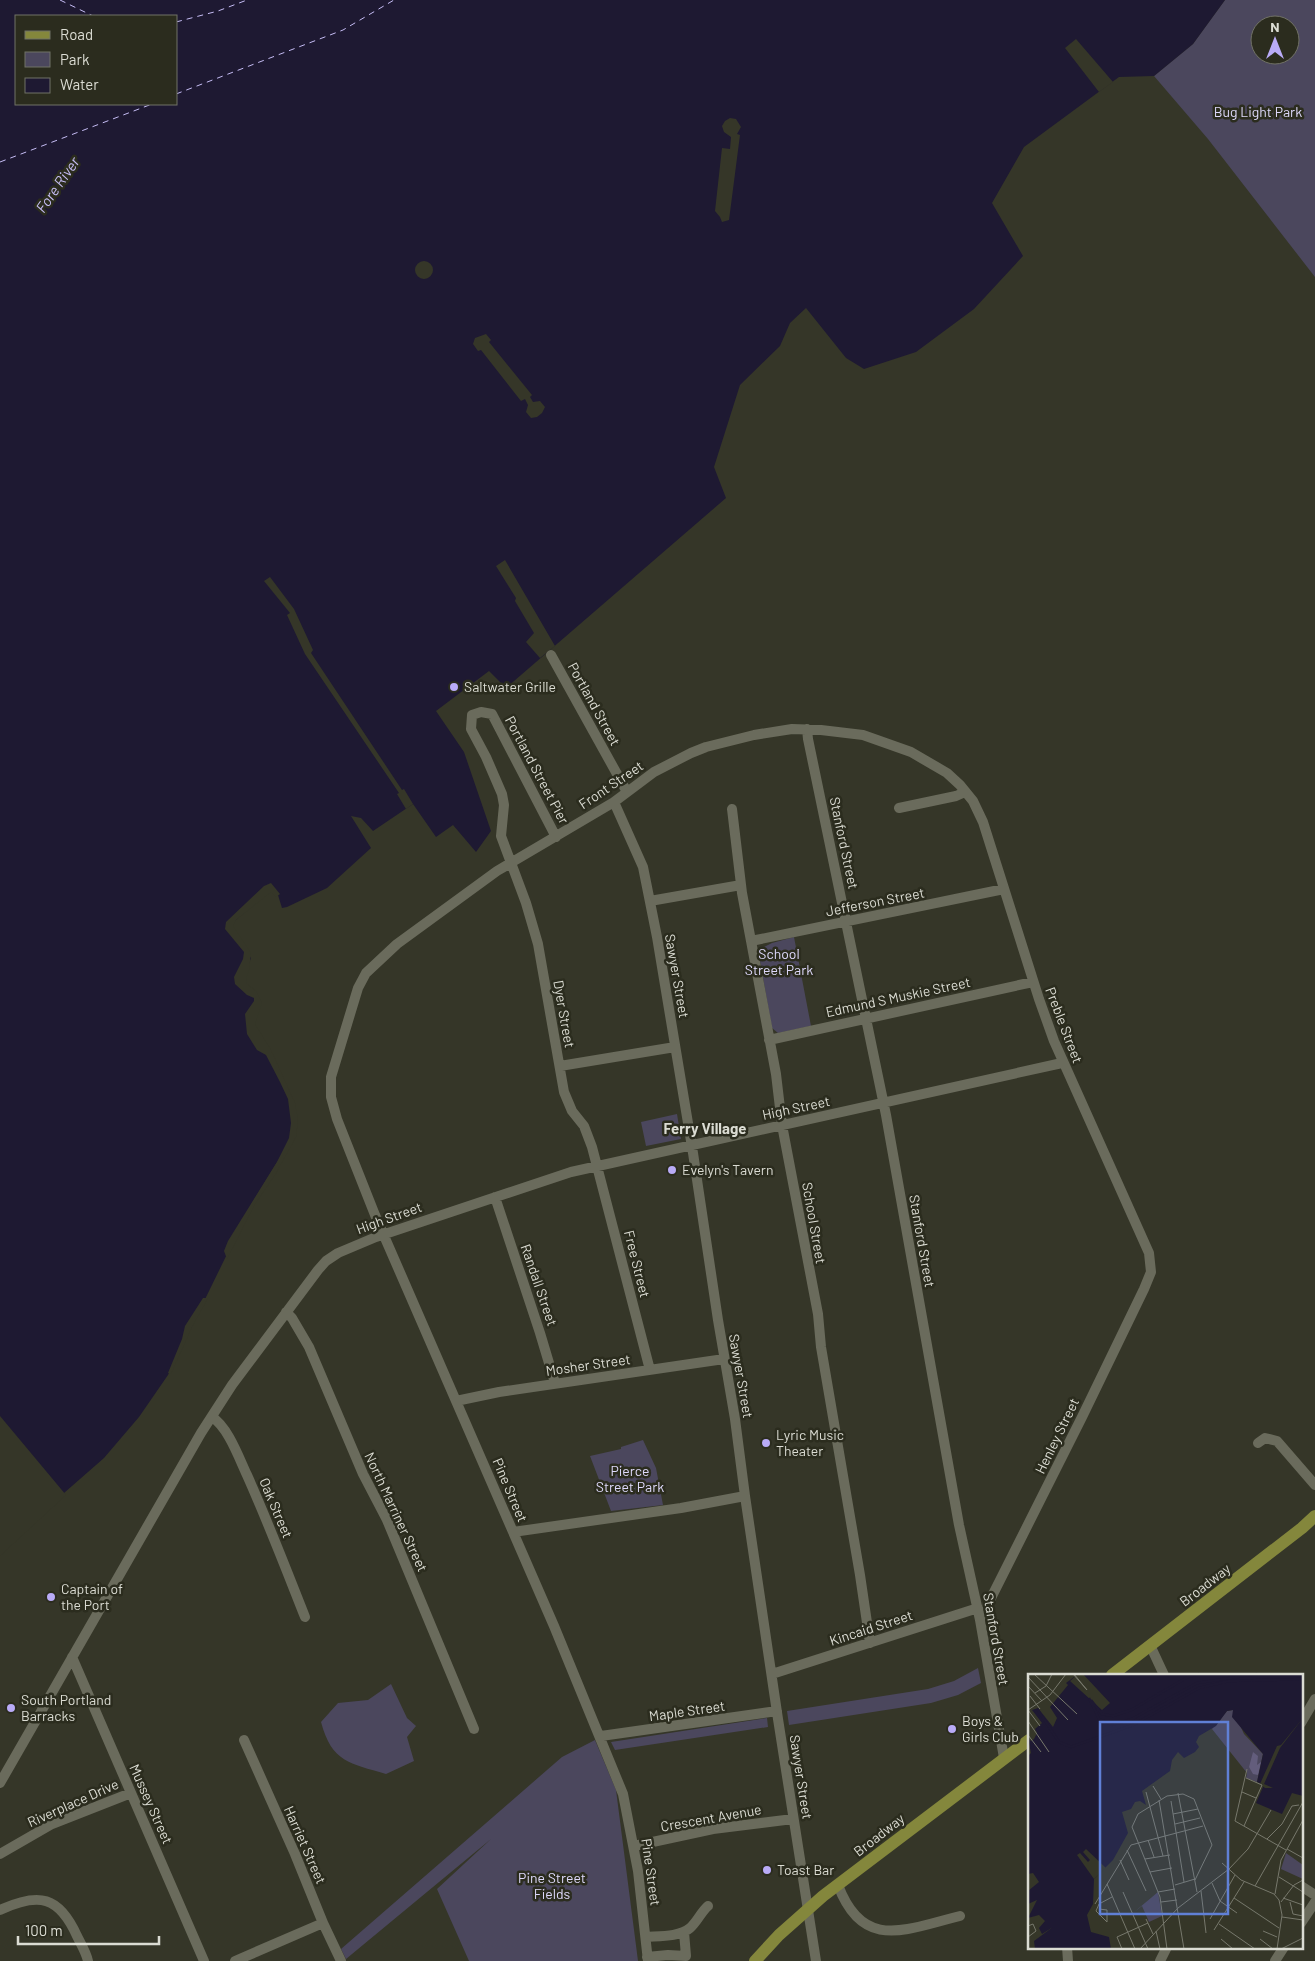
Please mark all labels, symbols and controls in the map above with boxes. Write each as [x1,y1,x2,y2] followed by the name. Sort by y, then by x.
[15,15,178,105] legend
[1250,15,1300,65] north arrow
[1270,18,1280,35] text: N
[60,25,93,43] text: Road
[60,50,90,68] text: Park
[60,75,99,93] text: Water
[1214,103,1302,120] park label: Bug Light Park
[32,153,83,216] water label: Fore River
[565,659,624,748] street label: Portland Street
[464,678,556,695] place label: Saltwater Grille
[448,681,460,693] marker: Saltwater Grille
[502,713,573,827] street label: Portland Street Pier
[575,757,646,812] street label: Front Street
[826,795,863,890] street label: Stanford Street
[824,884,926,919] street label: Jefferson Street
[662,933,693,1019] street label: Sawyer Street
[745,945,813,978] park label: School Street Park
[824,973,972,1020] street label: Edmund S Muskie Street
[550,979,579,1049] street label: Dyer Street
[1042,984,1087,1065] street label: Preble Street
[760,1092,831,1123] street label: High Street
[664,1119,746,1137] district label: Ferry Village
[682,1161,774,1178] place label: Evelyn's Tavern
[666,1164,678,1176] marker: Evelyn's Tavern
[799,1181,830,1265] street label: School Street
[906,1193,939,1288] street label: Stanford Street
[354,1198,424,1237] street label: High Street
[621,1228,654,1299] street label: Free Street
[518,1242,561,1328] street label: Randall Street
[726,1333,757,1419] street label: Sawyer Street
[544,1350,631,1379] street label: Mosher Street
[1031,1395,1082,1476] street label: Henley Street
[776,1426,844,1459] place label: Lyric Music Theater
[760,1437,772,1449] marker: Lyric Music Theater
[361,1449,432,1574] street label: North Marriner Street
[489,1455,532,1524] street label: Pine Street
[596,1462,664,1495] park label: Pierce Street Park
[256,1475,297,1540] street label: Oak Street
[1176,1559,1234,1610] street label: Broadway
[61,1580,123,1613] place label: Captain of the Port
[45,1591,57,1603] marker: Captain of the Port
[980,1591,1013,1686] street label: Stanford Street
[827,1606,914,1649] street label: Kincaid Street
[1028,1674,1302,1948] inset map
[21,1691,111,1724] place label: South Portland Barracks
[648,1697,726,1724] street label: Maple Street
[5,1702,17,1714] marker: South Portland Barracks
[962,1712,1019,1745] place label: Boys & Girls Club
[946,1723,958,1735] marker: Boys & Girls Club
[786,1734,817,1820] street label: Sawyer Street
[126,1761,177,1846] street label: Mussey Street
[25,1775,121,1830] street label: Riverplace Drive
[659,1800,763,1835] street label: Crescent Avenue
[281,1803,330,1886] street label: Harriet Street
[850,1809,908,1860] street label: Broadway
[638,1837,665,1907] street label: Pine Street
[777,1861,834,1878] place label: Toast Bar
[761,1864,773,1876] marker: Toast Bar
[518,1869,586,1902] park label: Pine Street Fields
[18,1914,159,1946] scale bar
[25,1921,63,1939] text: 100 m

